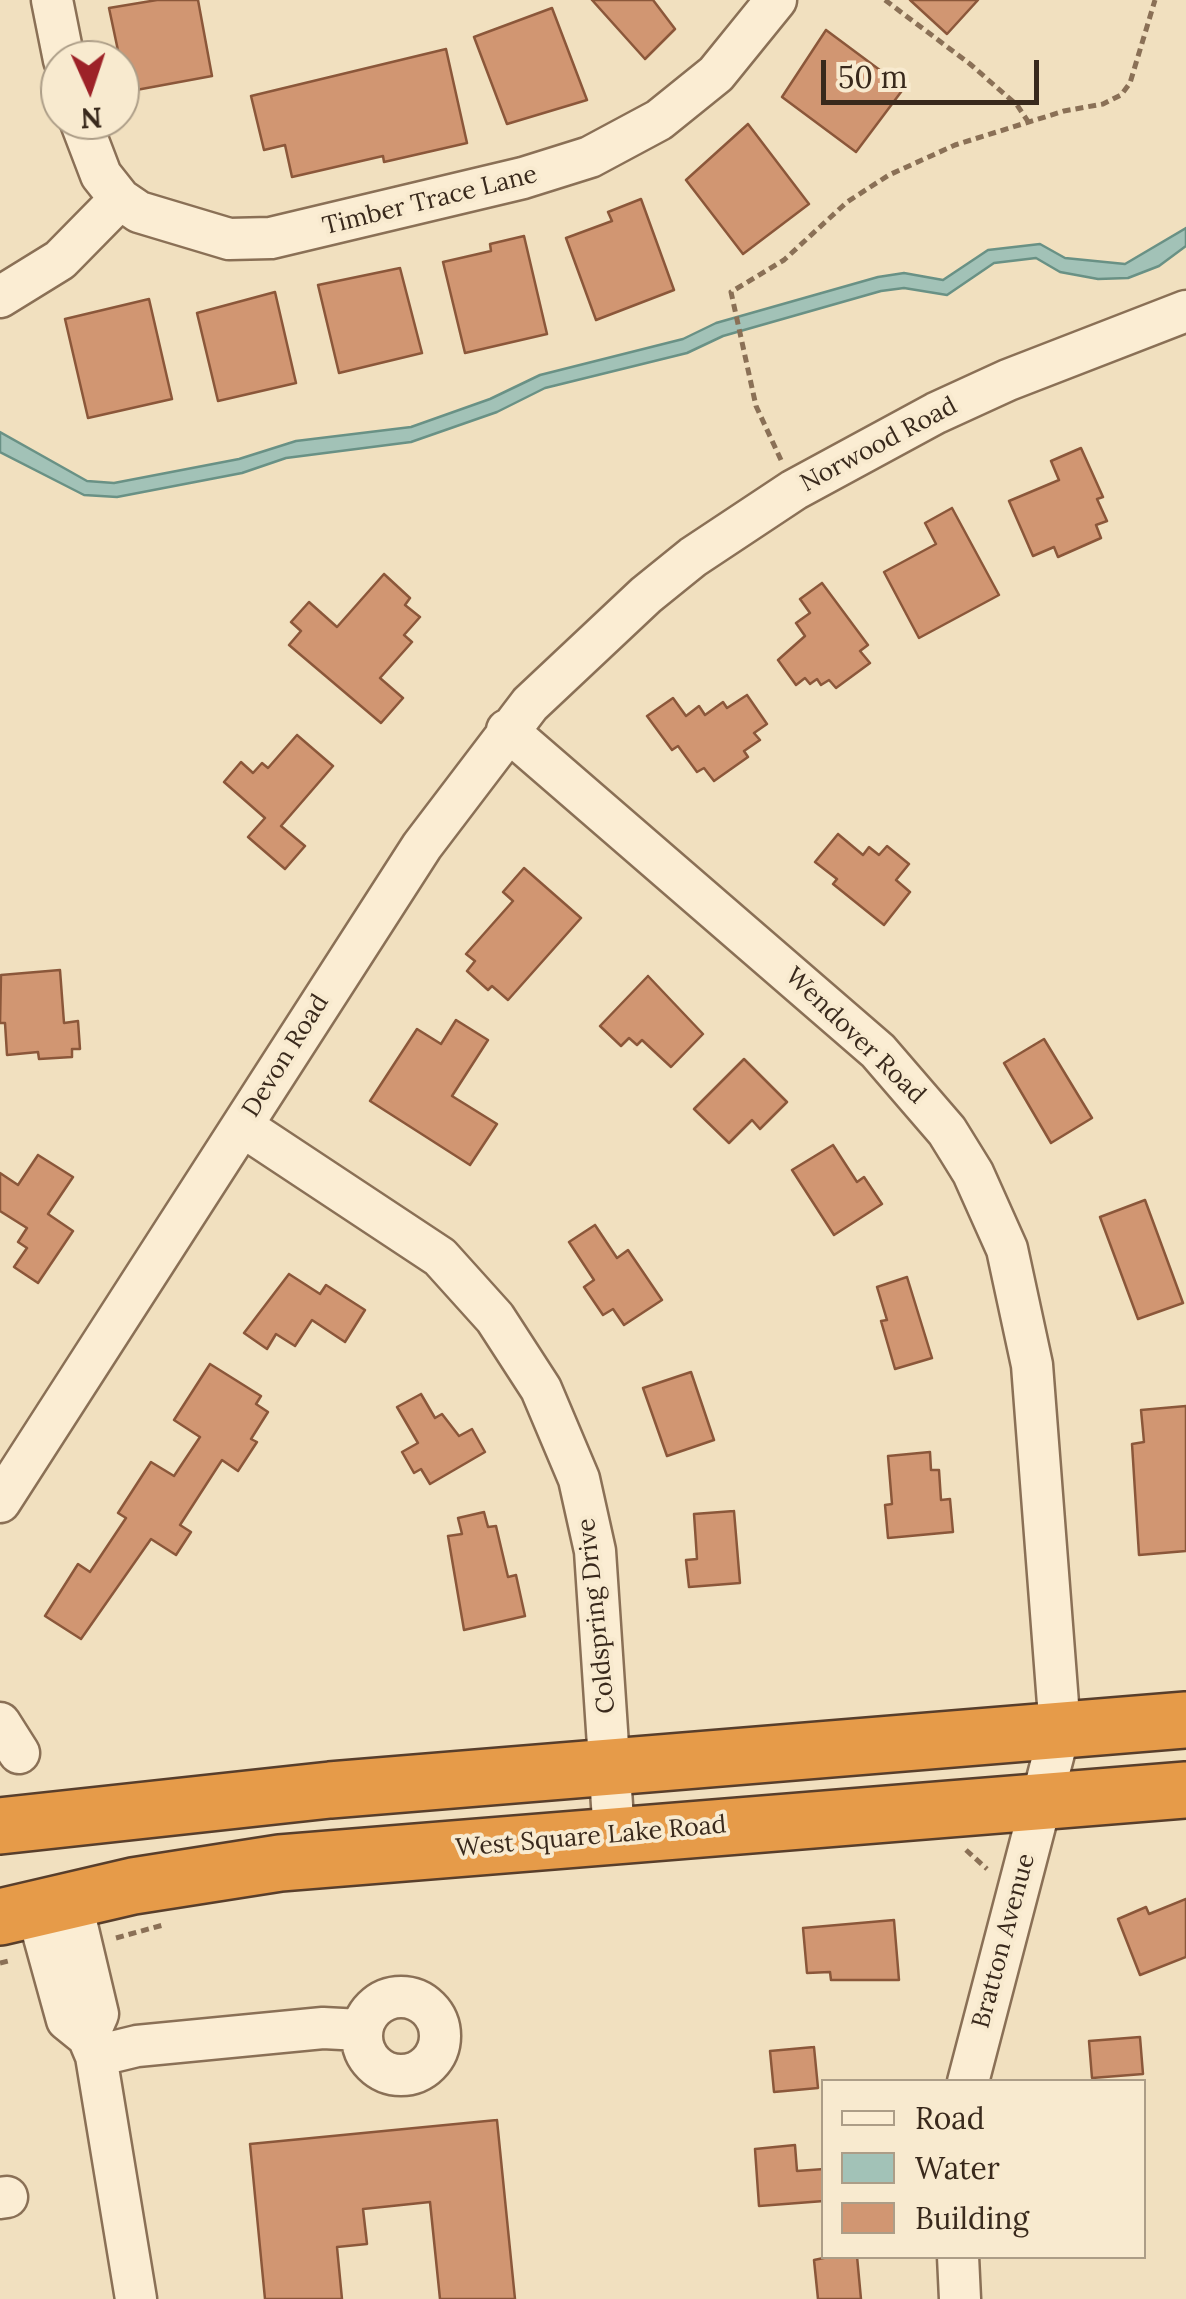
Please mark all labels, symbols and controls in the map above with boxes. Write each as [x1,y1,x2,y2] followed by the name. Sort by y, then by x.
[40,40,140,140] north arrow
[826,40,1044,102] scale bar
[838,58,908,96] text: 50 m
[80,99,103,137] text: N
[320,160,540,242] street label: Timber Trace Lane
[796,391,962,499] street label: Norwood Road
[779,961,931,1111] street label: Wendover Road
[236,989,336,1123] street label: Devon Road
[572,1517,622,1715] street label: Coldspring Drive
[454,1810,728,1864] street label: West Square Lake Road
[966,1850,1042,2032] street label: Bratton Avenue
[821,2079,1146,2259] legend
[915,2099,985,2137] text: Road
[915,2149,1000,2187] text: Water
[915,2199,1029,2237] text: Building

